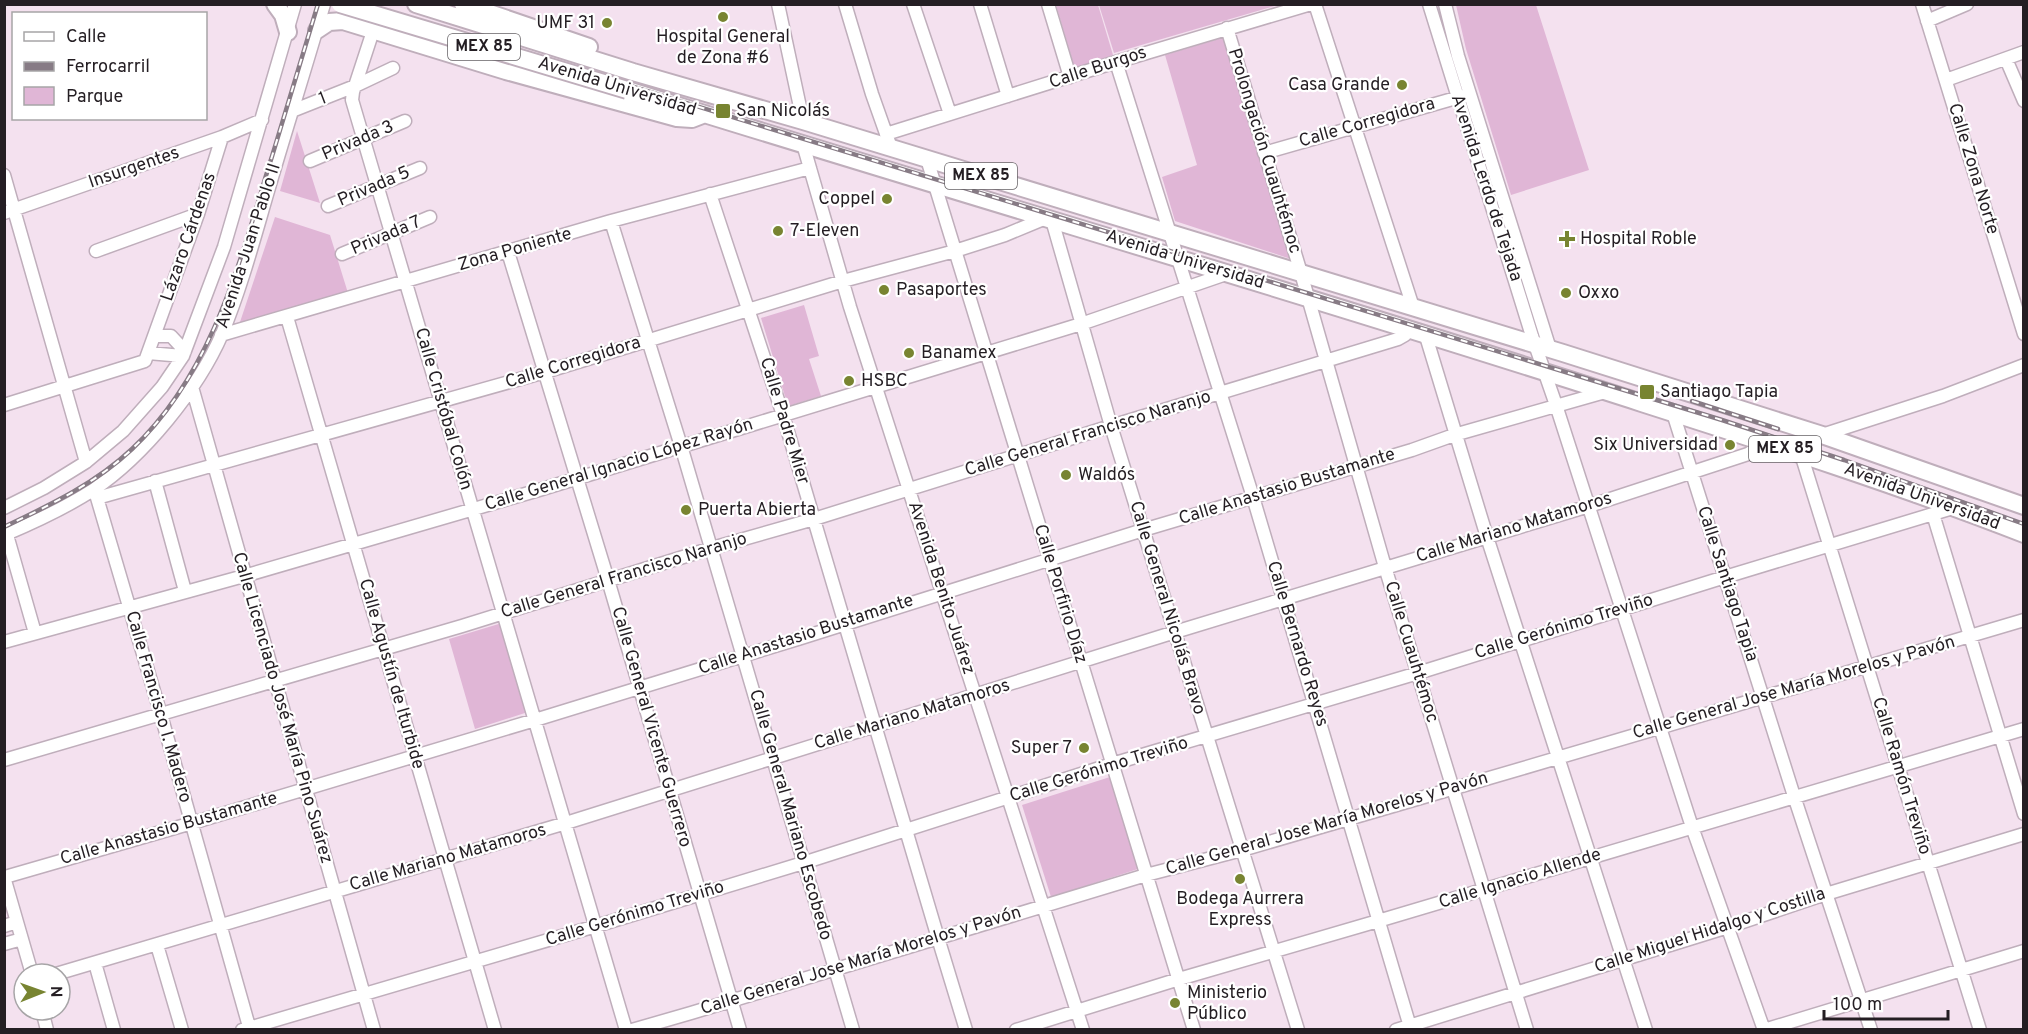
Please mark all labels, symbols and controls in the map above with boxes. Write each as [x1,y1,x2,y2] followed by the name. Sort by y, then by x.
[716,10,730,24] marker: Hospital General de Zona #6
[12,12,207,120] legend
[536,12,595,35] place label: UMF 31
[600,16,614,30] marker: UMF 31
[66,26,106,49] text: Calle
[656,26,790,70] place label: Hospital General de Zona #6
[448,34,520,60] road number: MEX 85
[1046,41,1150,95] street label: Calle Burgos
[1222,46,1306,256] street label: Prolongación Cuauhtémoc
[535,52,699,122] street label: Avenida Universidad
[66,56,150,79] text: Ferrocarril
[1288,74,1390,97] place label: Casa Grande
[1395,78,1409,92] marker: Casa Grande
[66,86,123,109] text: Parque
[316,87,330,111] street label: 1
[1445,91,1527,285] street label: Avenida Lerdo de Tejada
[1296,93,1438,153] street label: Calle Corregidora
[736,100,830,123] place label: San Nicolás
[1942,101,2004,237] street label: Calle Zona Norte
[714,102,732,120] marker: San Nicolás
[318,116,398,166] street label: Privada 3
[86,142,182,194] street label: Insurgentes
[211,160,287,332] street label: Avenida Juan Pablo II
[334,161,414,213] street label: Privada 5
[945,163,1017,189] road number: MEX 85
[156,169,222,305] street label: Lázaro Cárdenas
[818,188,875,211] place label: Coppel
[880,192,894,206] marker: Coppel
[347,211,425,261] street label: Privada 7
[790,220,859,243] place label: 7-Eleven
[455,223,575,277] street label: Zona Poniente
[771,224,785,238] marker: 7-Eleven
[1103,225,1267,295] street label: Avenida Universidad
[1580,228,1697,251] place label: Hospital Roble
[1558,230,1576,248] marker: Hospital Roble
[896,279,987,302] place label: Pasaportes
[1578,282,1619,305] place label: Oxxo
[877,283,891,297] marker: Pasaportes
[1559,286,1573,300] marker: Oxxo
[409,325,477,493] street label: Calle Cristóbal Colón
[502,331,644,395] street label: Calle Corregidora
[921,342,997,365] place label: Banamex
[902,346,916,360] marker: Banamex
[754,355,814,487] street label: Calle Padre Mier
[861,370,908,393] place label: HSBC
[842,374,856,388] marker: HSBC
[1660,381,1778,404] place label: Santiago Tapia
[1638,383,1656,401] marker: Santiago Tapia
[962,386,1214,482] street label: Calle General Francisco Naranjo
[482,413,756,517] street label: Calle General Ignacio López Rayón
[1593,434,1718,457] place label: Six Universidad
[1749,436,1821,462] road number: MEX 85
[1723,438,1737,452] marker: Six Universidad
[1176,443,1398,531] street label: Calle Anastasio Bustamante
[1841,458,2003,536] street label: Avenida Universidad
[1078,464,1135,487] place label: Waldo´s
[1059,468,1073,482] marker: Waldo´s
[1413,487,1615,569] street label: Calle Mariano Matamoros
[902,498,980,678] street label: Avenida Benito Juárez
[1123,498,1211,718] street label: Calle General Nicolás Bravo
[698,499,816,522] place label: Puerta Abierta
[679,503,693,517] marker: Puerta Abierta
[1691,503,1763,665] street label: Calle Santiago Tapia
[1028,521,1092,667] street label: Calle Porfirio Díaz
[498,528,750,624] street label: Calle General Francisco Naranjo
[226,550,338,866] street label: Calle Licenciado José María Pino Suárez
[1261,558,1333,730] street label: Calle Bernardo Reyes
[353,576,429,772] street label: Calle Agustín de Iturbide
[1379,578,1443,726] street label: Calle Cuauhtémoc
[695,589,917,681] street label: Calle Anastasio Bustamante
[1472,589,1656,665] street label: Calle Gerónimo Treviño
[606,604,696,850] street label: Calle General Vicente Guerrero
[120,608,196,806] street label: Calle Francisco I. Madero
[1630,631,1958,745] street label: Calle General Jose María Morelos y Pavón
[811,674,1013,756] street label: Calle Mariano Matamoros
[743,687,837,943] street label: Calle General Mariano Escobedo
[1866,694,1936,858] street label: Calle Ramón Treviño
[1007,732,1191,808] street label: Calle Gerónimo Treviño
[1011,737,1072,760] place label: Super 7
[1077,741,1091,755] marker: Super 7
[1163,767,1491,881] street label: Calle General Jose María Morelos y Pavón
[58,787,280,871] street label: Calle Anastasio Bustamante
[347,819,549,897] street label: Calle Mariano Matamoros
[1436,843,1604,915] street label: Calle Ignacio Allende
[1233,872,1247,886] marker: Bodega Aurrera Express
[543,876,727,952] street label: Calle Gerónimo Treviño
[1592,883,1828,979] street label: Calle Miguel Hidalgo y Costilla
[1176,888,1304,932] place label: Bodega Aurrera Express
[698,901,1024,1021] street label: Calle General Jose María Morelos y Pavón
[12,962,72,1022] north arrow
[1187,982,1267,1026] place label: Ministerio Público
[1824,983,1948,1021] scale bar
[45,986,65,998] text: N
[1833,994,1882,1017] text: 100 m
[1168,996,1182,1010] marker: Ministerio Público

